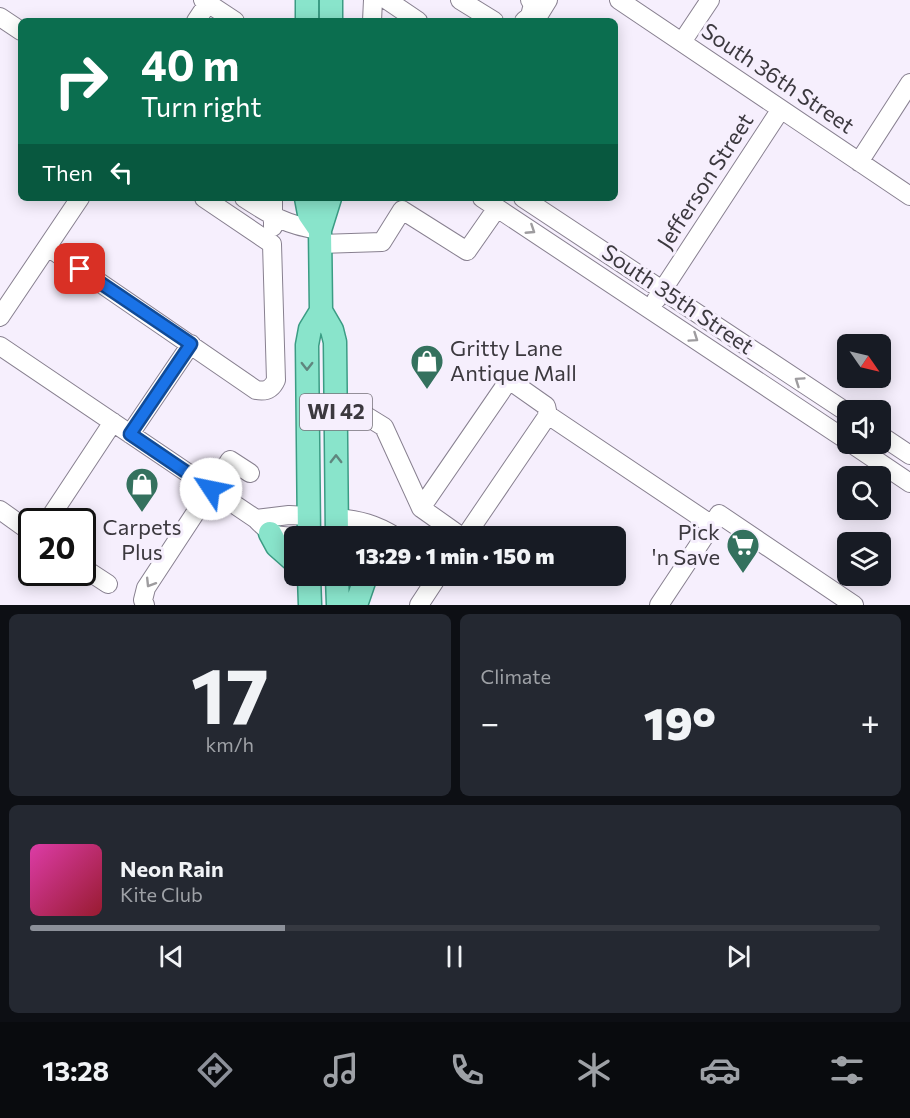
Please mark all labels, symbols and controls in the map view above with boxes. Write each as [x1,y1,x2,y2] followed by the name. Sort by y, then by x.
[697,17,860,139] street label: South 36th Street
[141,38,239,90] text: 40 m
[42,42,120,120] icon: right
[141,90,261,123] text: Turn right
[651,108,758,254] street label: Jefferson Street
[105,156,138,189] icon: left
[42,159,93,186] text: Then
[524,223,535,234] one-way arrow
[597,238,759,359] street label: South 35th Street
[54,243,105,294] pin
[63,252,96,285] icon: arrive
[687,331,698,342] one-way arrow
[450,334,577,386] place label: Gritty Lane Antique Mall
[837,334,891,388] north arrow
[837,334,891,586] map controls
[409,343,445,390] shop icon: Gritty Lane Antique Mall
[301,361,313,370] one-way arrow
[795,376,805,388] one-way arrow
[300,394,372,430] road number: WI 42
[837,400,891,454] button: sound
[330,455,342,464] one-way arrow
[179,457,243,521] position arrow
[124,466,160,513] shop icon: Carpets Plus
[837,466,891,520] button: search
[18,508,96,586] speed limit sign: 20
[103,513,181,565] place label: Carpets Plus
[652,518,720,570] place label: Pick 'n Save
[725,527,761,574] supermarket icon: Pick 'n Save
[837,532,891,586] button: layers
[356,542,554,569] text: 13:29 · 1 min · 150 m
[145,577,157,587] one-way arrow
[191,645,269,740] text: 17
[481,664,551,688] text: Climate
[644,694,716,749] text: 19°
[481,701,499,742] text: −
[861,701,880,742] text: +
[205,732,254,756] text: km/h
[120,855,224,882] text: Neon Rain
[120,882,203,906] text: Kite Club
[155,940,188,973] icon: previous
[438,940,471,973] icon: pause
[722,940,755,973] icon: next
[194,1049,236,1091] icon: directions
[320,1049,362,1091] icon: music
[446,1049,488,1091] icon: phone
[573,1049,615,1091] icon: climate
[699,1049,741,1091] icon: car
[826,1049,868,1091] icon: filters
[42,1054,109,1087] text: 13:28

